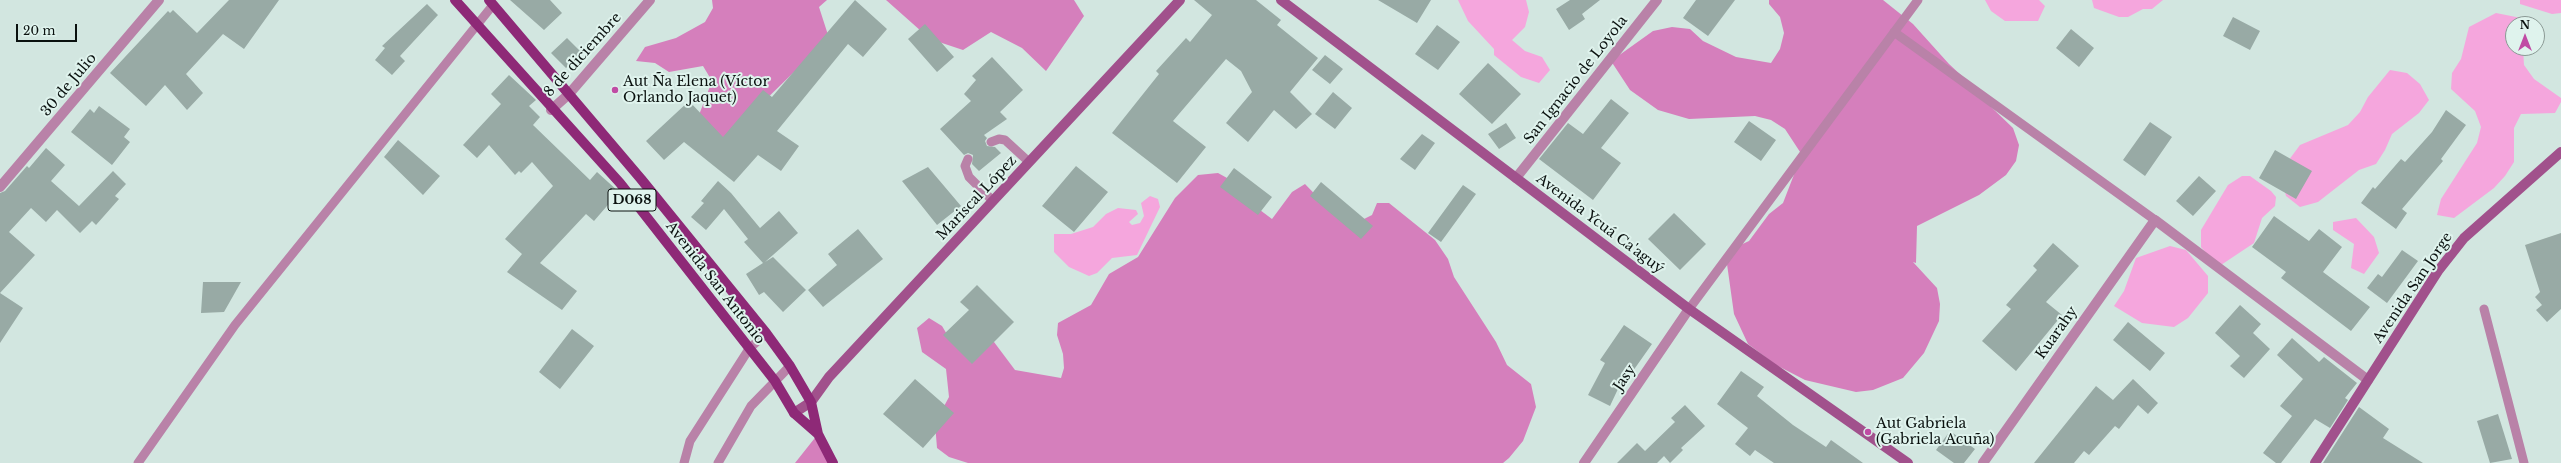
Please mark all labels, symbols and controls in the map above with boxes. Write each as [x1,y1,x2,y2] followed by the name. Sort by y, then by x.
[541,10,625,100] street label: 8 de diciembre
[1521,13,1631,147] street label: San Ignacio de Loyola
[18,16,79,42] scale bar
[2505,16,2545,56] north arrow
[2520,18,2530,32] text: N
[23,23,55,38] text: 20 m
[38,50,100,120] street label: 30 de Julio
[623,74,769,106] place label: Aut Ña Elena (Víctor Orlando Jaquet)
[610,85,620,95] marker: Aut Ña Elena (Víctor Orlando Jaquet)
[934,152,1020,244] street label: Mariscal López
[1533,171,1667,277] street label: Avenida Ycuá Ca'aguý
[608,189,656,211] road number: D068
[662,218,768,348] street label: Avenida San Antonio
[2370,230,2456,346] street label: Avenida San Jorge
[2033,303,2081,363] street label: Kuarahy
[1610,362,1640,394] street label: Jasy
[1876,416,1994,448] place label: Aut Gabriela (Gabriela Acuña)
[1863,427,1873,437] marker: Aut Gabriela (Gabriela Acuña)

